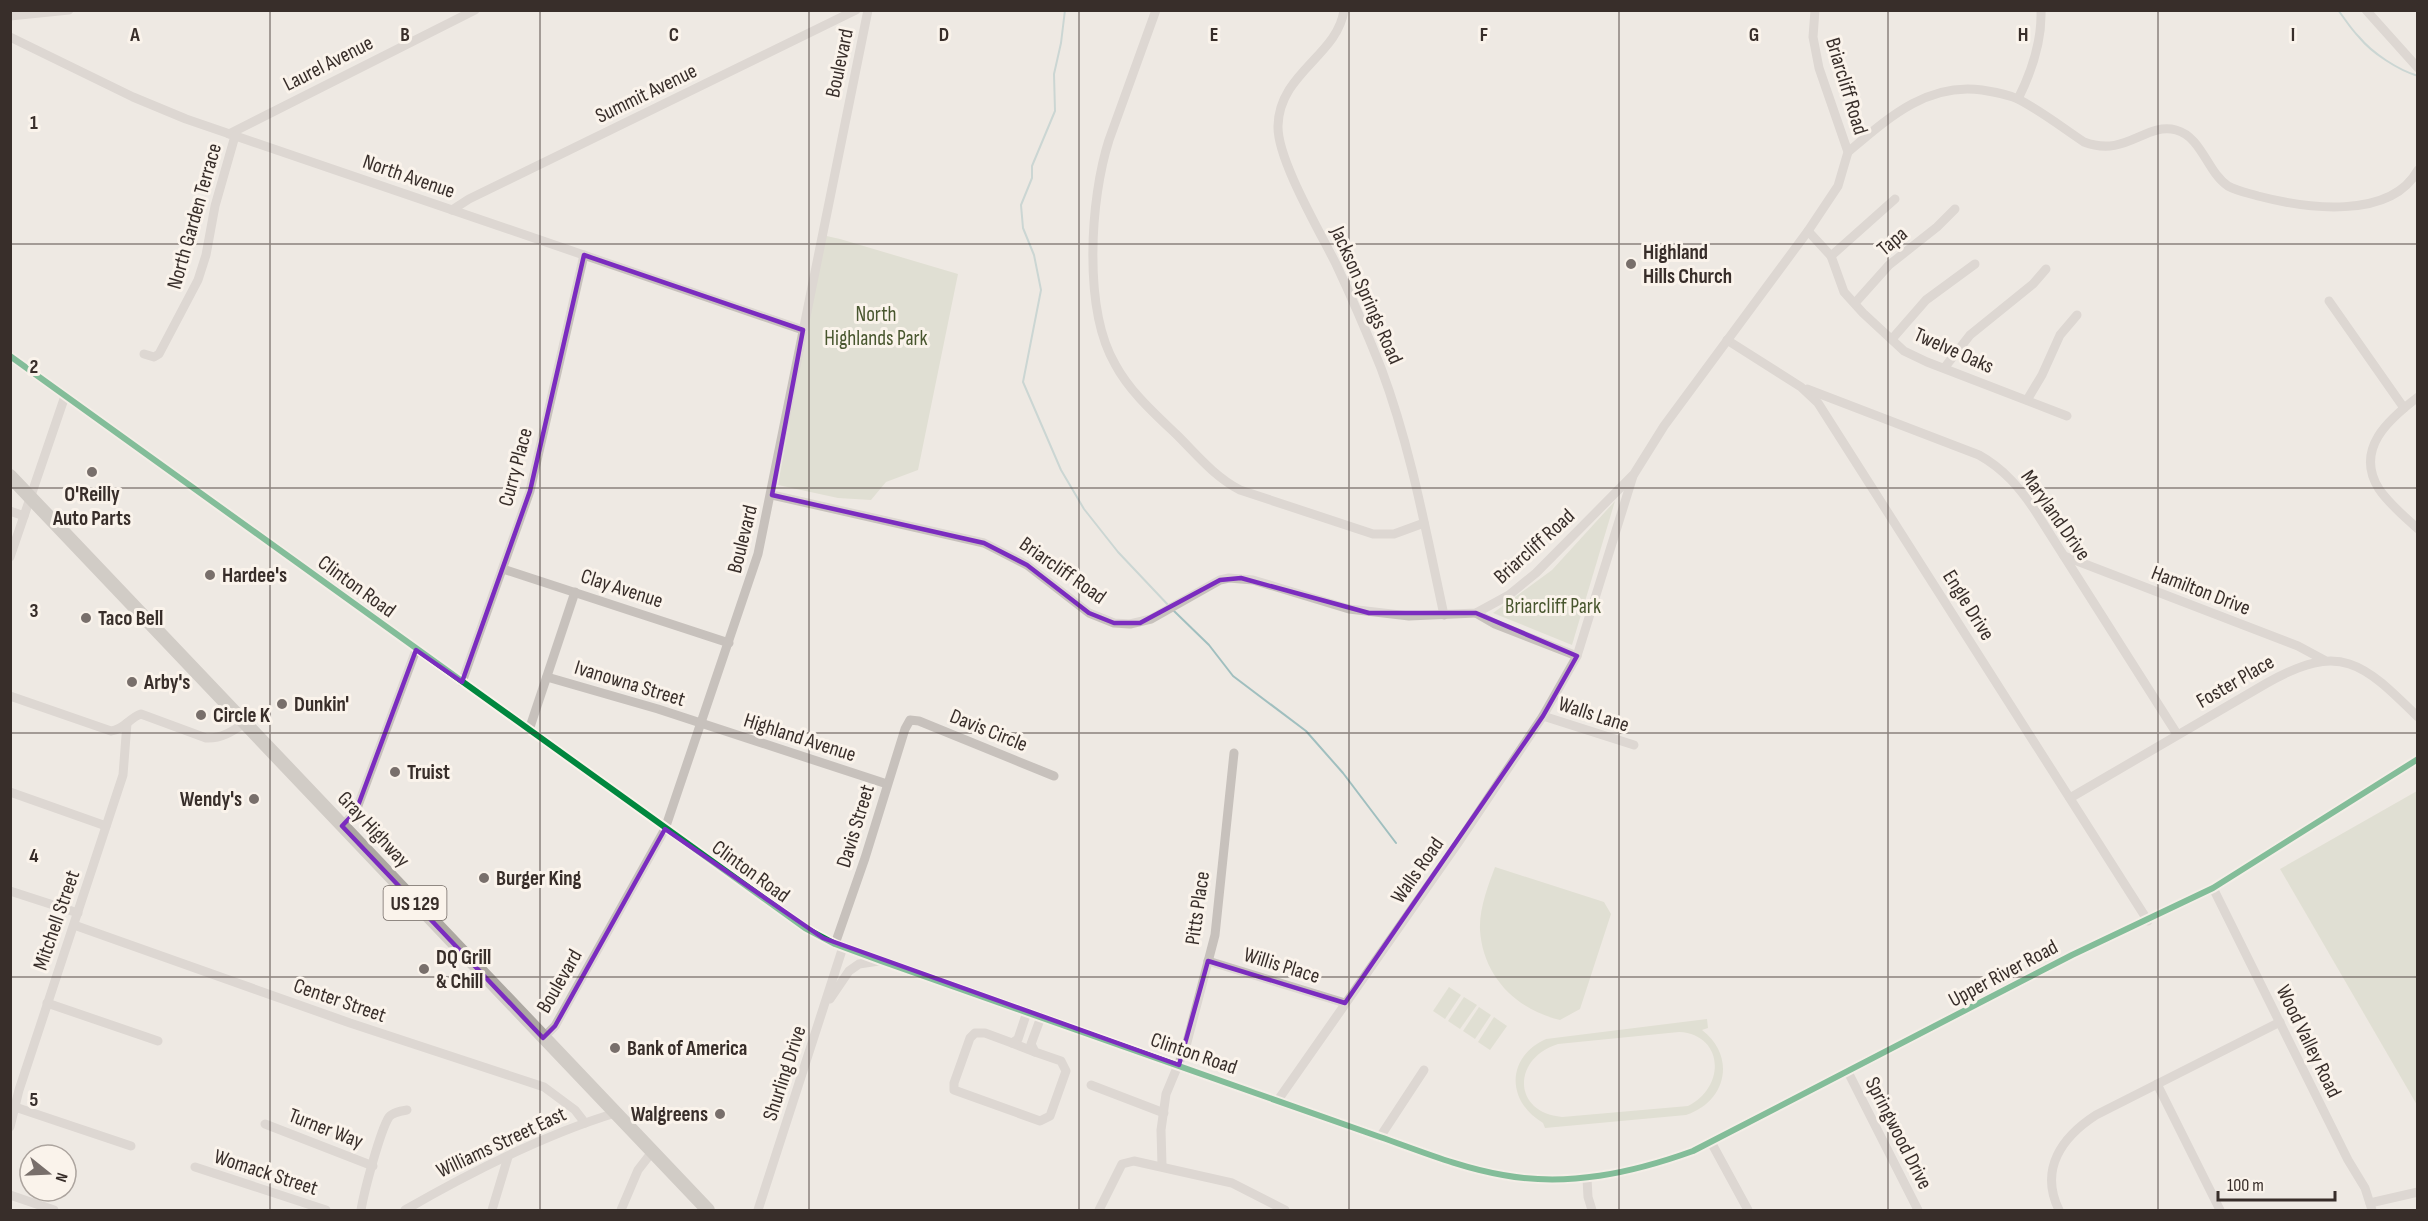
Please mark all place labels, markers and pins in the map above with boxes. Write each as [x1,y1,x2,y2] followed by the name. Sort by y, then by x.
[1643,240,1732,289] place label: Highland Hills Church
[1624,257,1638,271] marker: Highland Hills Church
[85,465,99,479] marker: O'Reilly Auto Parts
[52,482,131,531] place label: O'Reilly Auto Parts
[222,563,287,588] place label: Hardee's
[203,568,217,582] marker: Hardee's
[98,606,163,631] place label: Taco Bell
[79,611,93,625] marker: Taco Bell
[143,670,190,695] place label: Arby's
[125,675,139,689] marker: Arby's
[294,692,349,717] place label: Dunkin'
[275,697,289,711] marker: Dunkin'
[213,703,271,728] place label: Circle K
[194,708,208,722] marker: Circle K
[407,760,450,785] place label: Truist
[388,765,402,779] marker: Truist
[180,787,242,812] place label: Wendy's
[247,792,261,806] marker: Wendy's
[496,866,582,891] place label: Burger King
[477,871,491,885] marker: Burger King
[436,945,491,994] place label: DQ Grill & Chill
[417,962,431,976] marker: DQ Grill & Chill
[627,1036,747,1061] place label: Bank of America
[608,1041,622,1055] marker: Bank of America
[631,1102,708,1127] place label: Walgreens
[713,1107,727,1121] marker: Walgreens

